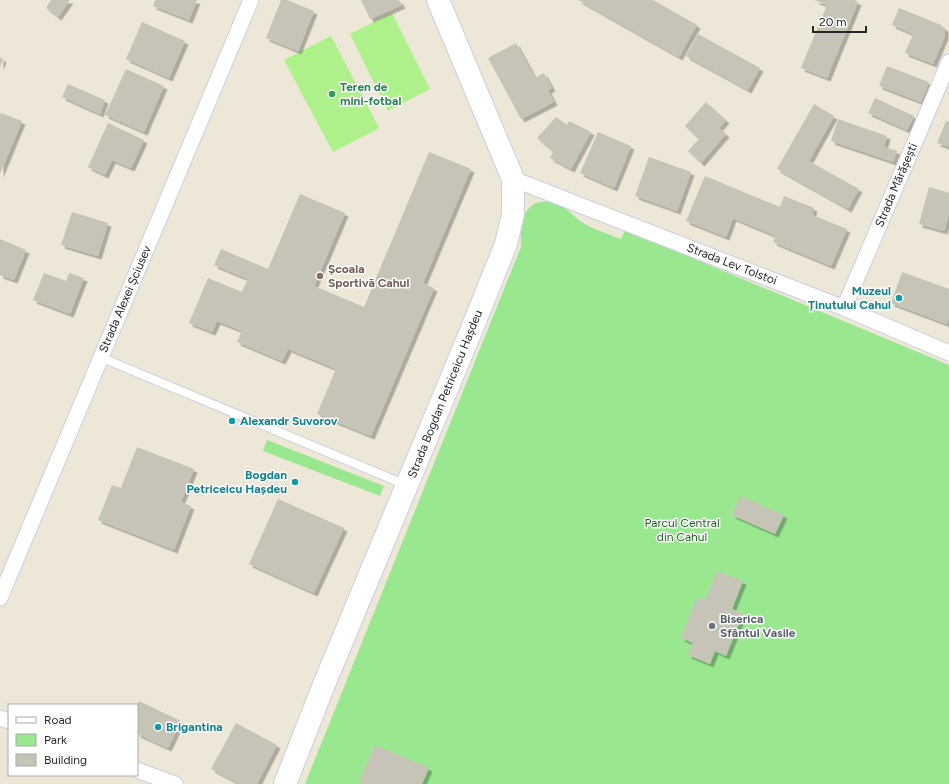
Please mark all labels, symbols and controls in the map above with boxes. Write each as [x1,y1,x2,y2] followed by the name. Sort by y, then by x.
[813,8,866,34] scale bar
[819,15,847,29] text: 20 m
[340,80,401,108] place label: Teren de mini-fotbal
[327,89,337,99] marker: Teren de mini-fotbal
[872,141,920,229] street label: Strada Mărășești
[685,240,779,288] street label: Strada Lev Tolstoi
[96,243,154,355] street label: Strada Alexei Șciusev
[328,262,409,290] place label: Școala Sportivă Cahul
[315,271,325,281] marker: Școala Sportivă Cahul
[808,284,891,312] place label: Muzeul Ținutului Cahul
[894,293,904,303] marker: Muzeul Ținutului Cahul
[405,308,485,480] street label: Strada Bogdan Petriceicu Hașdeu
[240,414,338,428] place label: Alexandr Suvorov
[227,416,237,426] marker: Alexandr Suvorov
[186,468,287,496] place label: Bogdan Petriceicu Hașdeu
[290,477,300,487] marker: Bogdan Petriceicu Hașdeu
[644,516,720,544] park label: Parcul Central din Cahul
[720,612,796,640] place label: Biserica Sfântul Vasile
[707,621,717,631] marker: Biserica Sfântul Vasile
[8,704,138,776] legend
[44,713,72,727] text: Road
[166,720,223,734] place label: Brigantina
[153,722,163,732] marker: Brigantina
[44,733,67,747] text: Park
[44,753,87,767] text: Building

